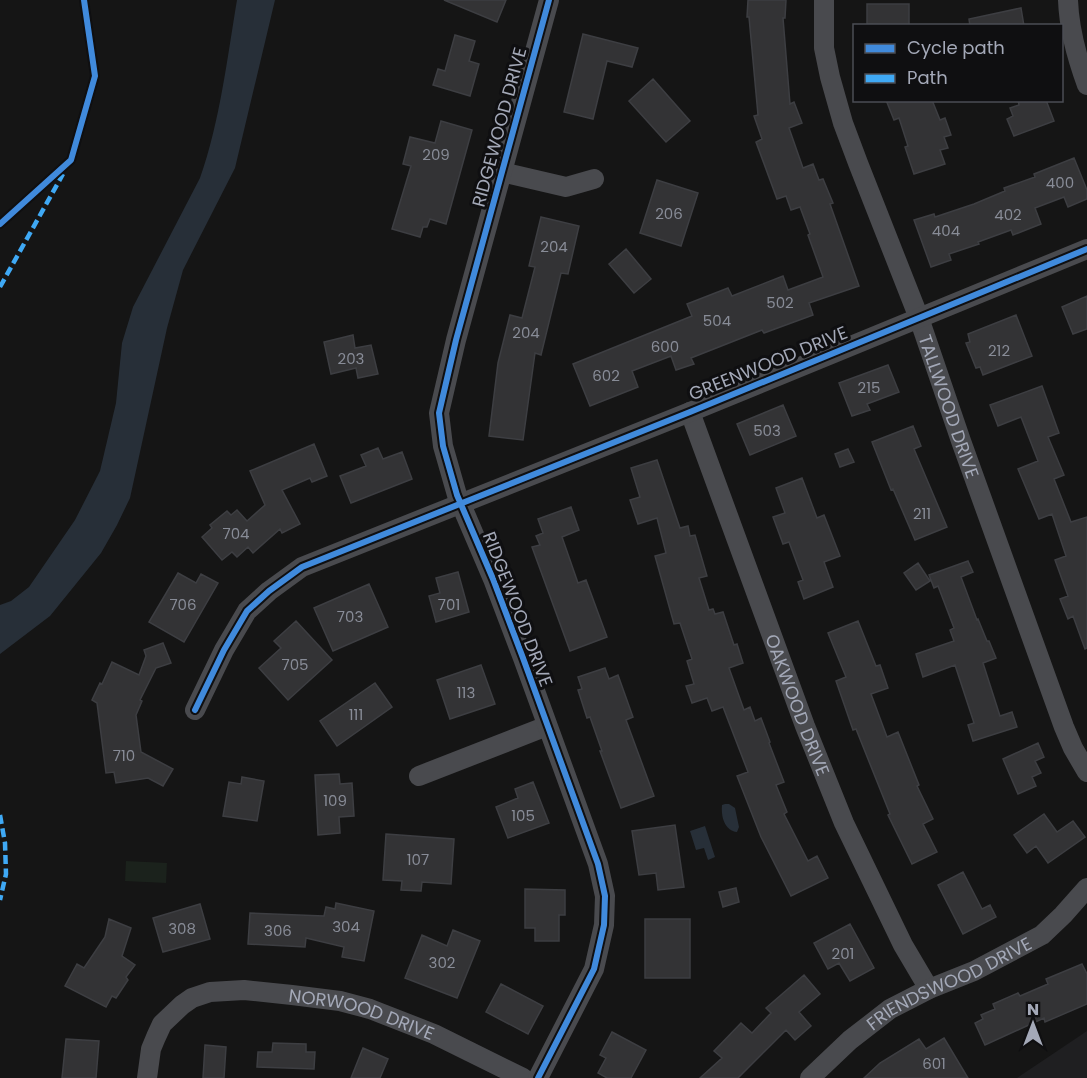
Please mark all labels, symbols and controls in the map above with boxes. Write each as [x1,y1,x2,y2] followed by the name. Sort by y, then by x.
[853,24,1063,102] legend
[907,35,1005,60] text: Cycle path
[466,44,532,210] street label: RIDGEWOOD DRIVE
[907,65,948,90] text: Path
[422,144,450,165] house number: 209
[1046,172,1074,193] house number: 400
[655,203,683,224] house number: 206
[994,204,1022,225] house number: 402
[932,220,960,241] house number: 404
[540,236,568,257] house number: 204
[766,292,794,313] house number: 502
[703,310,731,331] house number: 504
[685,320,851,406] street label: GREENWOOD DRIVE
[512,322,540,343] house number: 204
[913,331,986,481] street label: TALLWOOD DRIVE
[651,336,679,357] house number: 600
[988,340,1010,361] house number: 212
[338,348,364,369] house number: 203
[592,365,620,386] house number: 602
[858,377,880,398] house number: 215
[753,420,781,441] house number: 503
[913,503,931,524] house number: 211
[222,523,250,544] house number: 704
[477,528,559,690] street label: RIDGEWOOD DRIVE
[169,594,197,615] house number: 706
[438,594,460,615] house number: 701
[337,606,363,627] house number: 703
[760,630,836,779] street label: OAKWOOD DRIVE
[281,654,309,675] house number: 705
[457,682,475,703] house number: 113
[349,704,363,725] house number: 111
[113,745,135,766] house number: 710
[323,790,347,811] house number: 109
[511,805,535,826] house number: 105
[407,849,429,870] house number: 107
[332,916,360,937] house number: 304
[168,918,196,939] house number: 308
[264,920,292,941] house number: 306
[864,932,1036,1036] street label: FRIENDSWOOD DRIVE
[832,943,854,964] house number: 201
[429,952,455,973] house number: 302
[287,982,438,1045] street label: NORWOOD DRIVE
[1003,994,1063,1054] north arrow
[922,1053,946,1074] house number: 601

